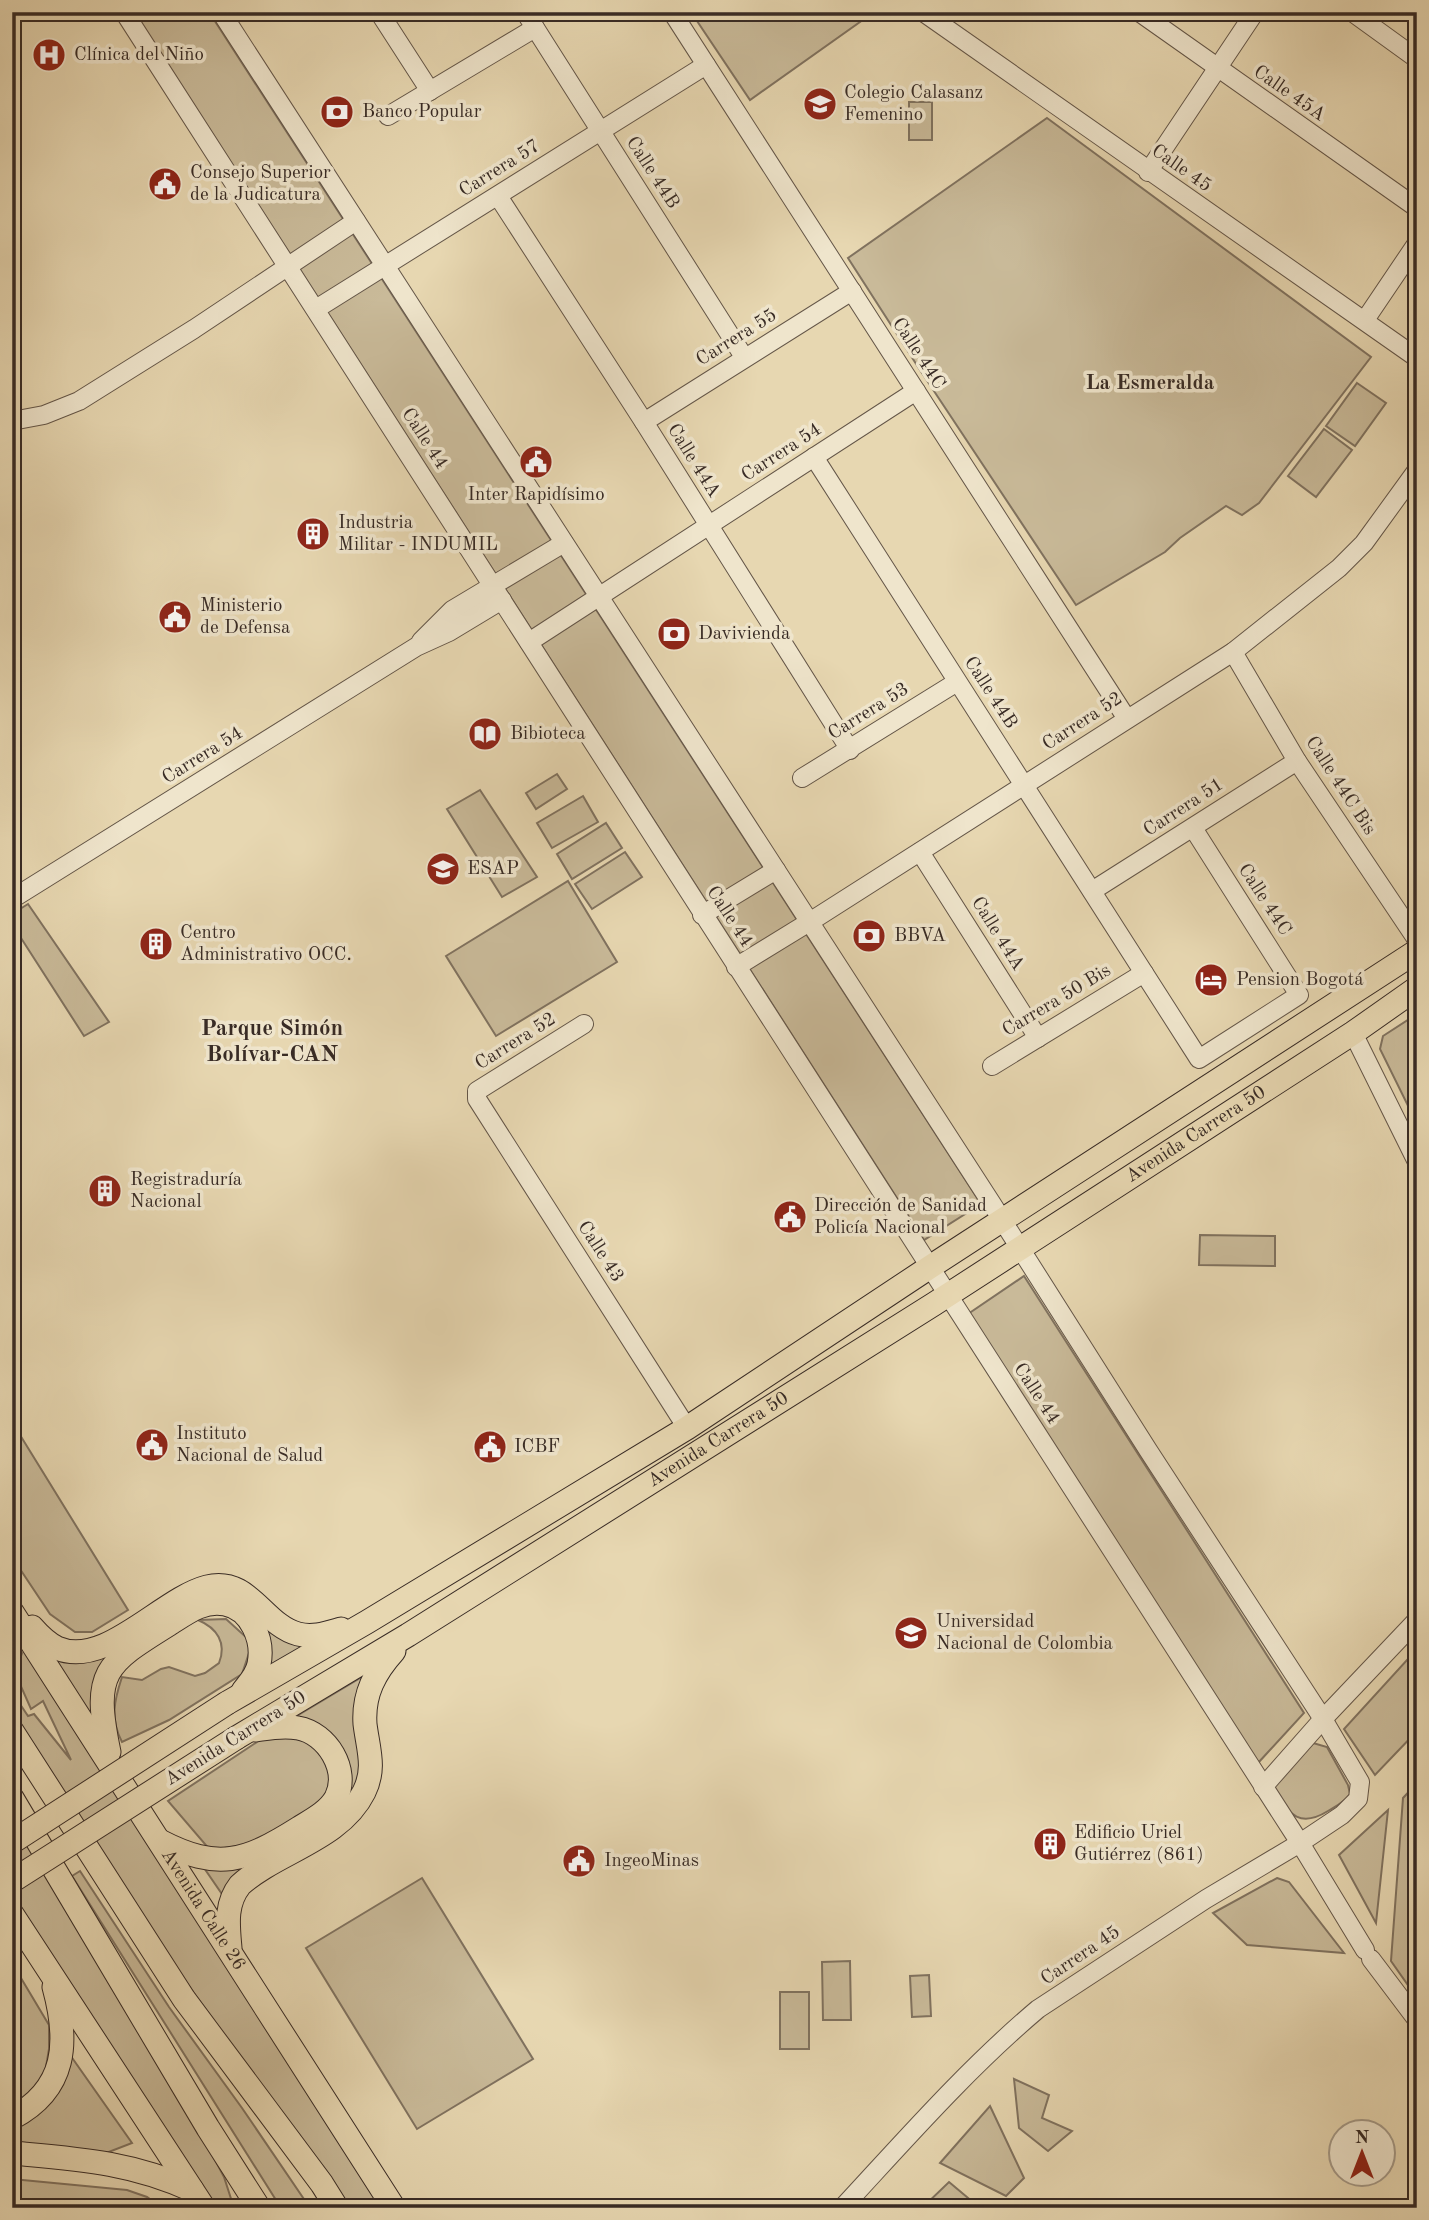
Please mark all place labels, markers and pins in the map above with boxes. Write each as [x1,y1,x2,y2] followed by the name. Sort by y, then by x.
[30,36,68,74] hospital icon: Clínica del Niño
[74,46,204,65] place label: Clínica del Niño
[844,84,983,125] place label: Colegio Calasanz Femenino
[801,85,839,123] school or university icon: Colegio Calasanz Femenino
[318,93,356,131] bank icon: Banco Popular
[362,103,482,122] place label: Banco Popular
[190,164,331,205] place label: Consejo Superior de la Judicatura
[146,165,184,203] public building icon: Consejo Superior de la Judicatura
[517,443,555,481] public building icon: Inter Rapidísimo
[467,486,605,505] place label: Inter Rapidísimo
[338,514,498,555] place label: Industria Militar - INDUMIL
[294,515,332,553] building icon: Industria Militar - INDUMIL
[200,597,291,638] place label: Ministerio de Defensa
[156,598,194,636] public building icon: Ministerio de Defensa
[655,615,693,653] bank icon: Davivienda
[698,625,791,644] place label: Davivienda
[466,715,504,753] library icon: Bibioteca
[510,725,586,744] place label: Bibioteca
[424,850,462,888] school or university icon: ESAP
[467,860,519,879] place label: ESAP
[850,917,888,955] bank icon: BBVA
[180,924,352,965] place label: Centro Administrativo OCC.
[137,925,175,963] building icon: Centro Administrativo OCC.
[894,927,947,946] place label: BBVA
[1192,961,1230,999] hotel icon: Pension Bogotá
[1236,971,1364,990] place label: Pension Bogotá
[130,1171,243,1212] place label: Registraduría Nacional
[86,1172,124,1210] building icon: Registraduría Nacional
[814,1197,987,1238] place label: Dirección de Sanidad Policía Nacional
[771,1198,809,1236] public building icon: Dirección de Sanidad Policía Nacional
[176,1425,323,1466] place label: Instituto Nacional de Salud
[133,1426,171,1464] public building icon: Instituto Nacional de Salud
[471,1428,509,1466] public building icon: ICBF
[514,1438,560,1457] place label: ICBF
[936,1613,1114,1654] place label: Universidad Nacional de Colombia
[892,1614,930,1652] school or university icon: Universidad Nacional de Colombia
[1074,1824,1203,1865] place label: Edificio Uriel Gutiérrez (861)
[1031,1825,1069,1863] building icon: Edificio Uriel Gutiérrez (861)
[560,1842,598,1880] public building icon: IngeoMinas
[604,1852,699,1871] place label: IngeoMinas

